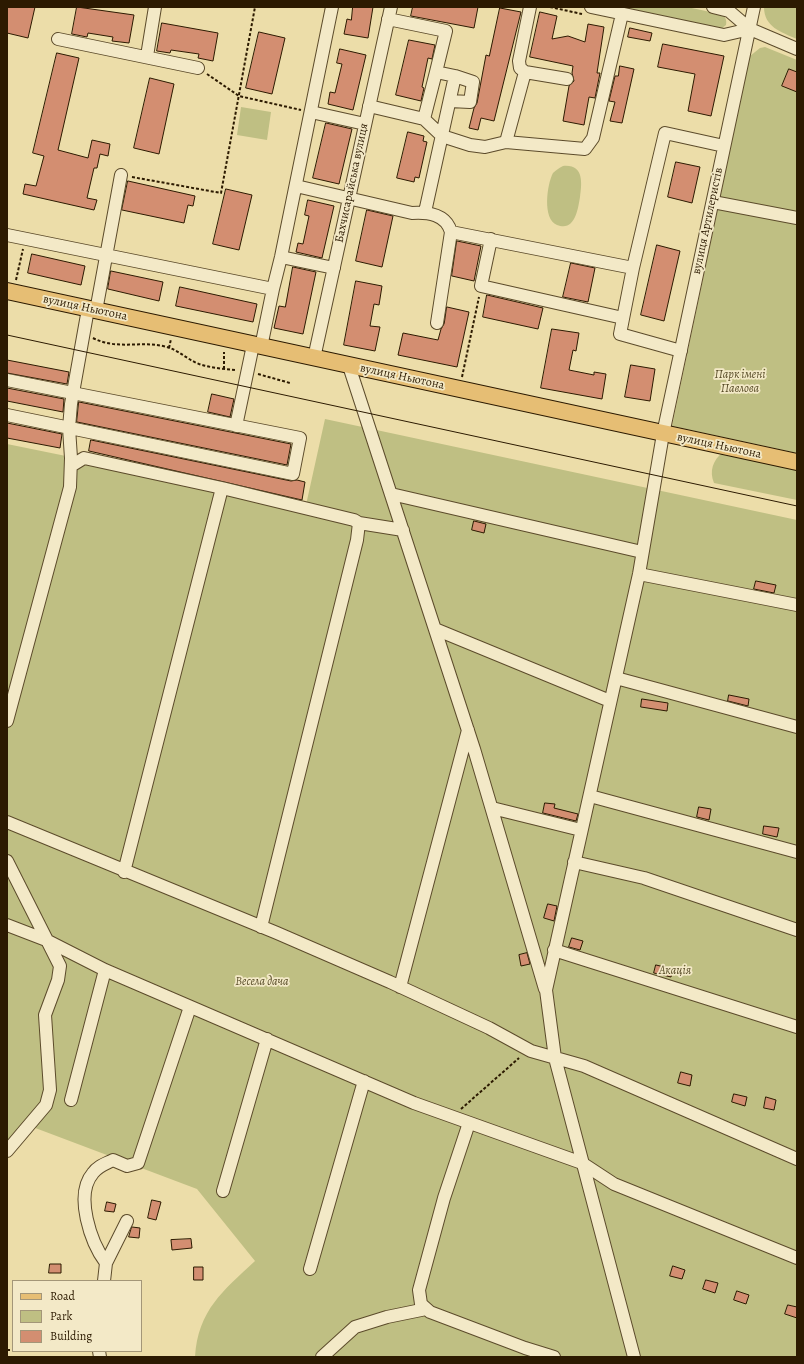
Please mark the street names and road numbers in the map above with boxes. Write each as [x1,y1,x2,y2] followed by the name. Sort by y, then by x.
[332,122,372,244] street label: Бахчисарайська вулиця
[690,166,726,276] street label: вулиця Артилеристів
[42,292,128,324] street label: вулиця Ньютона
[359,361,445,393] street label: вулиця Ньютона
[676,430,762,462] street label: вулиця Ньютона

